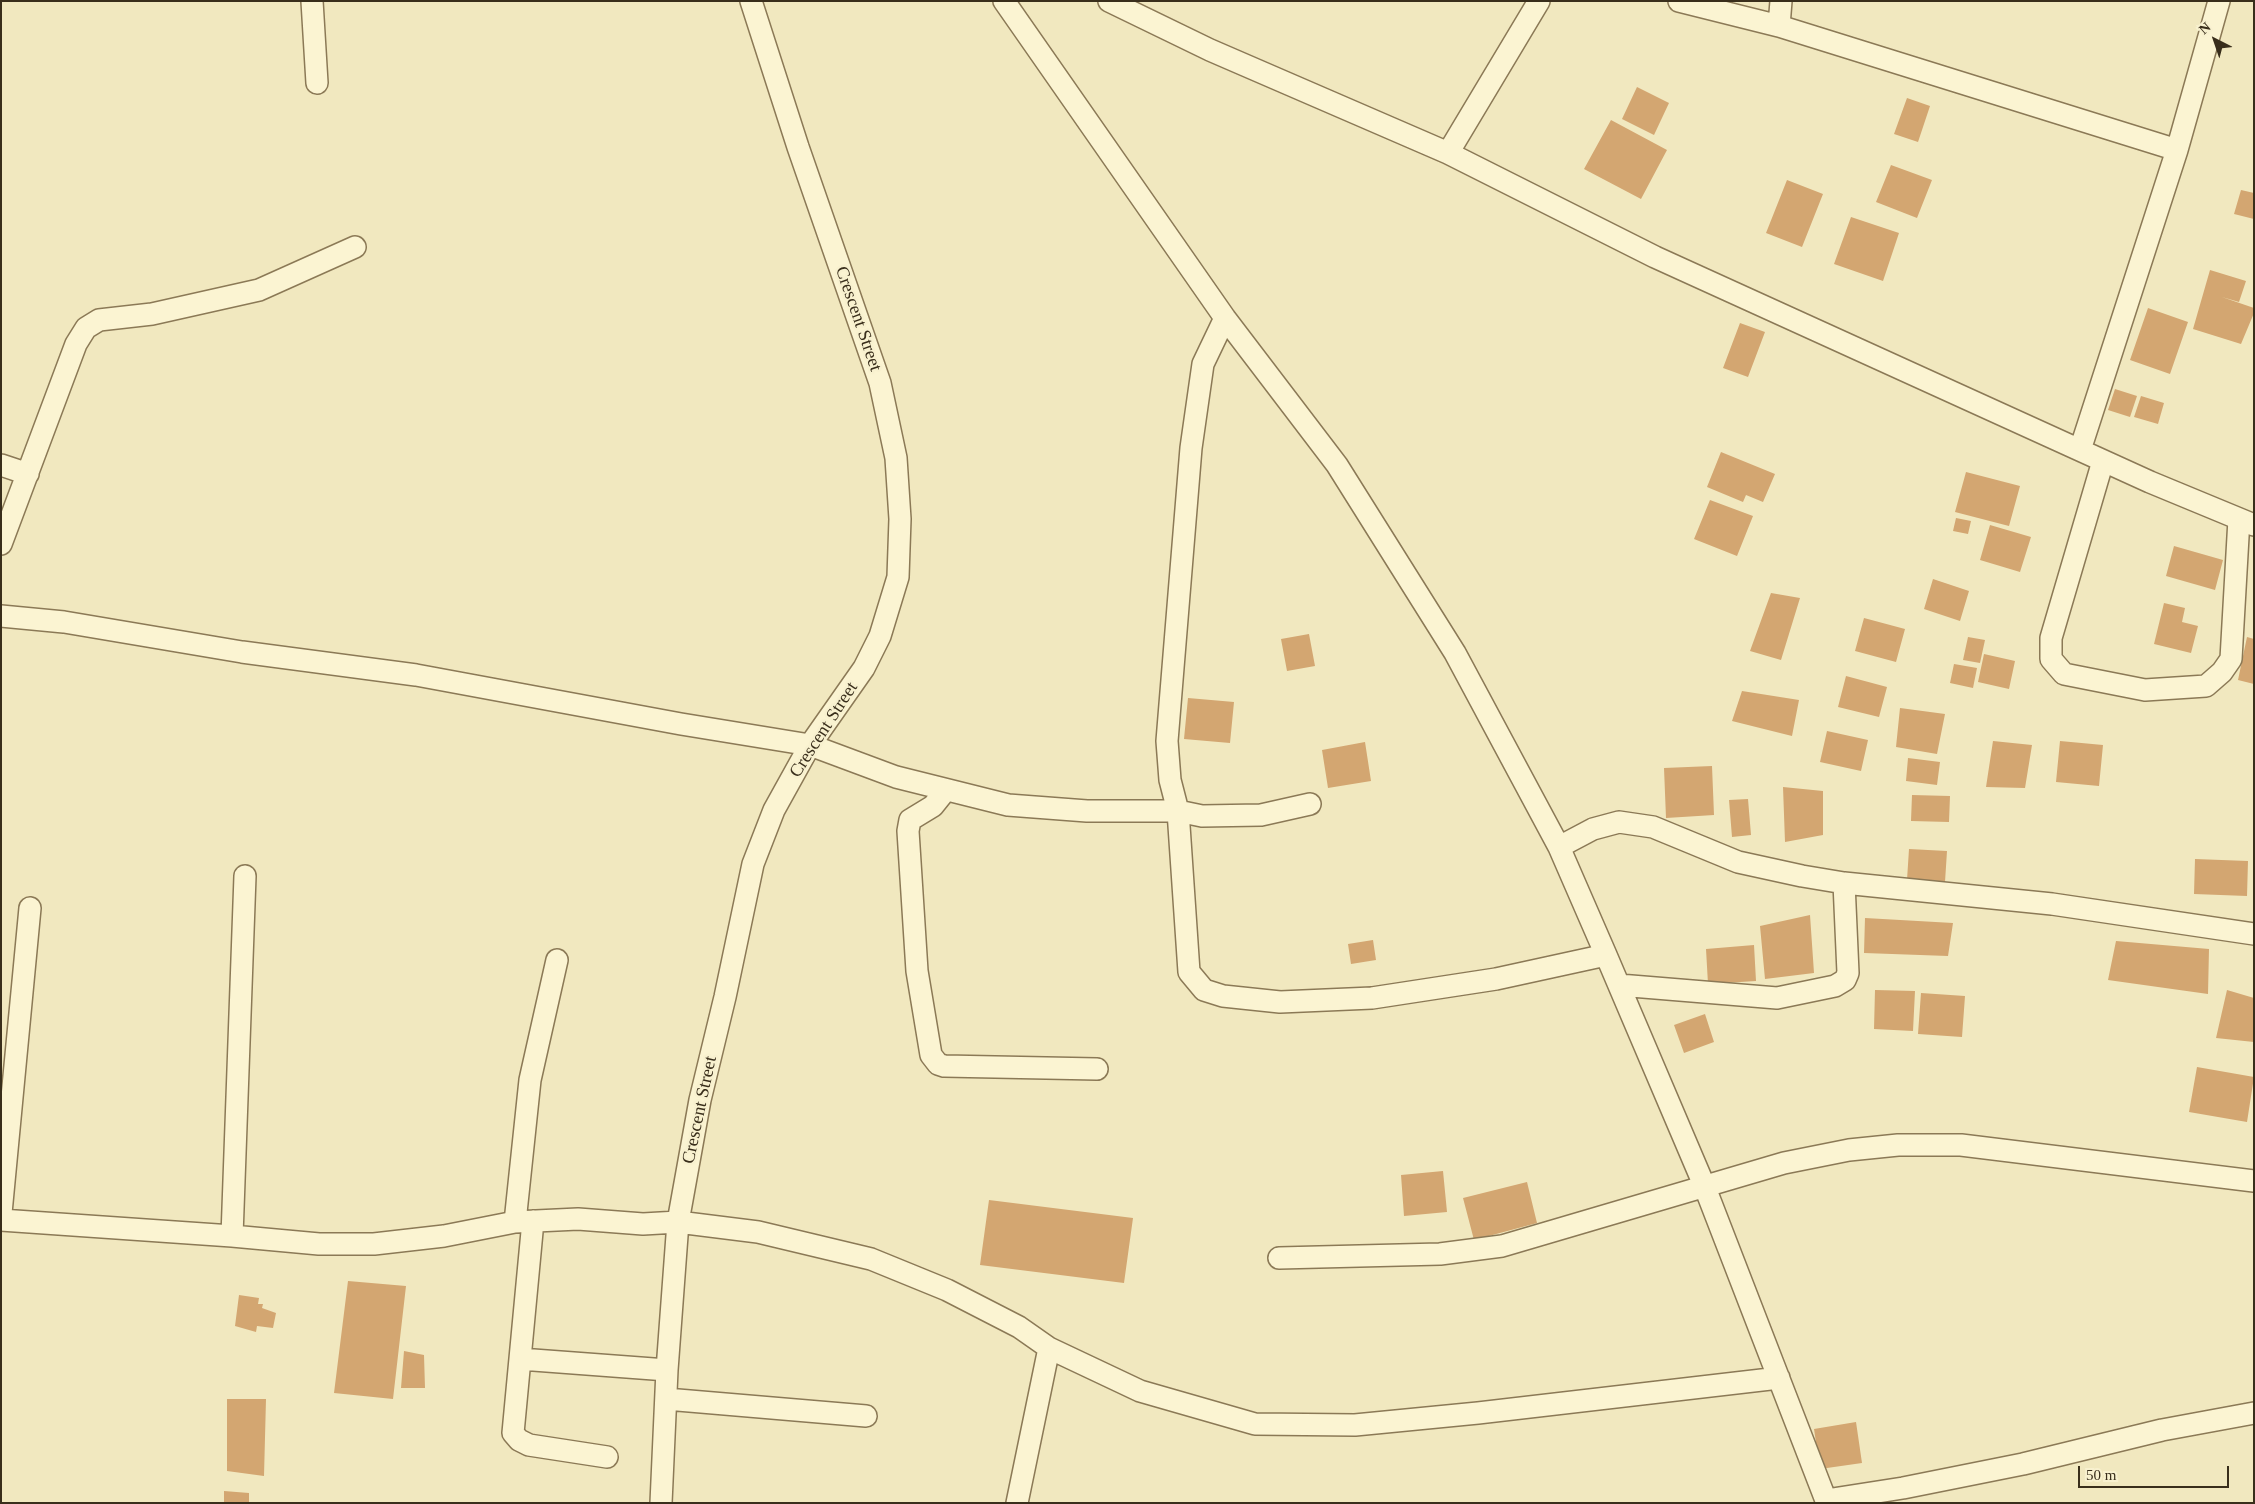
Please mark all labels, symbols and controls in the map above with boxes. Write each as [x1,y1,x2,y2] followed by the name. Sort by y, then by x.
[2190,15,2240,65] north arrow
[2196,19,2214,37] text: N
[827,255,889,383] street label: Crescent Street
[780,670,868,790] street label: Crescent Street
[676,1045,724,1175] street label: Crescent Street
[2080,1456,2231,1488] scale bar
[2086,1467,2116,1483] text: 50 m

